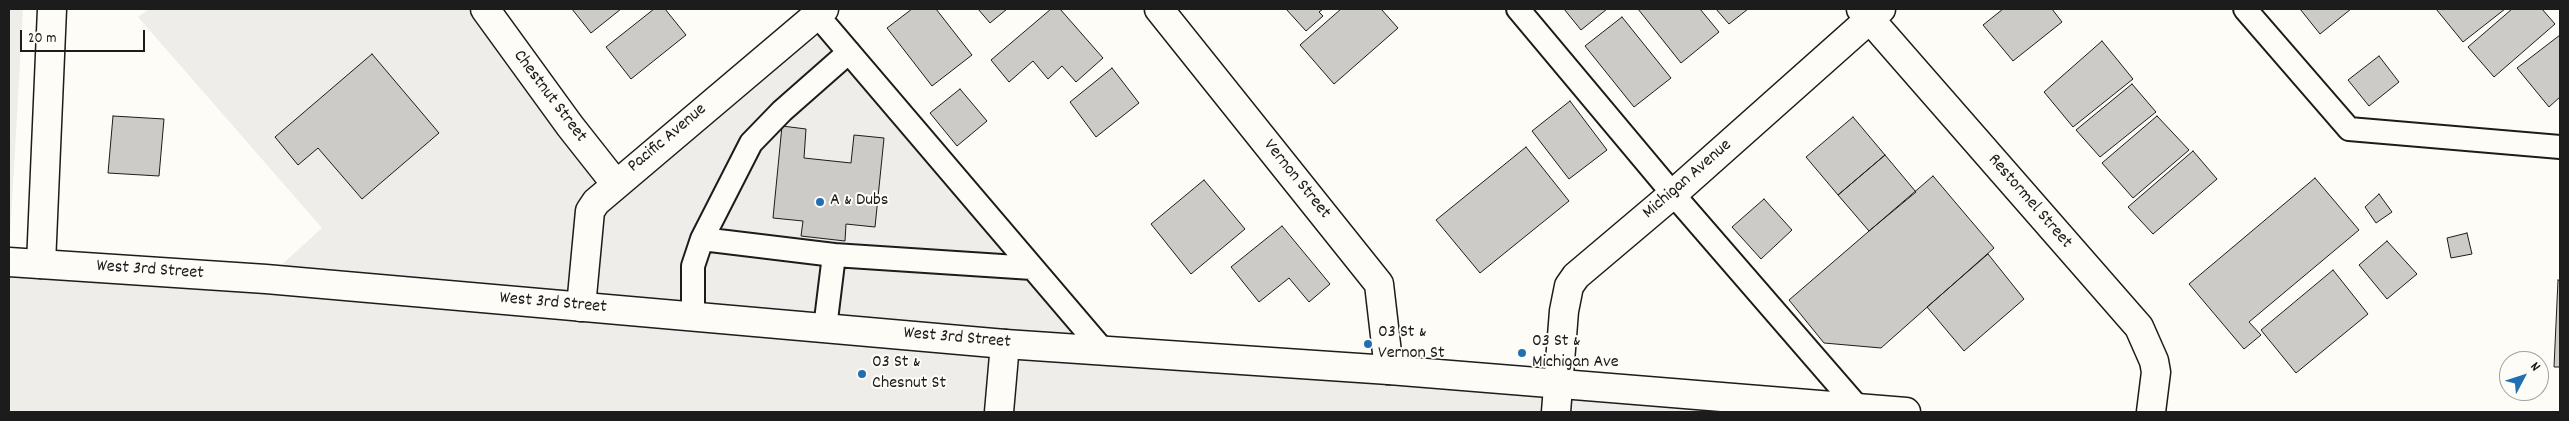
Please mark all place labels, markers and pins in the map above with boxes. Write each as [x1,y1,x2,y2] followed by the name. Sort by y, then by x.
[830,191,888,213] place label: A & Dubs
[814,196,826,208] marker: A & Dubs
[1378,323,1445,366] place label: 03 St & Vernon St
[1532,332,1619,374] place label: 03 St & Michigan Ave
[1362,338,1374,350] marker: 03 St & Vernon St
[1516,347,1528,359] marker: 03 St & Michigan Ave
[872,353,946,396] place label: 03 St & Chesnut St
[856,368,868,380] marker: 03 St & Chesnut St

